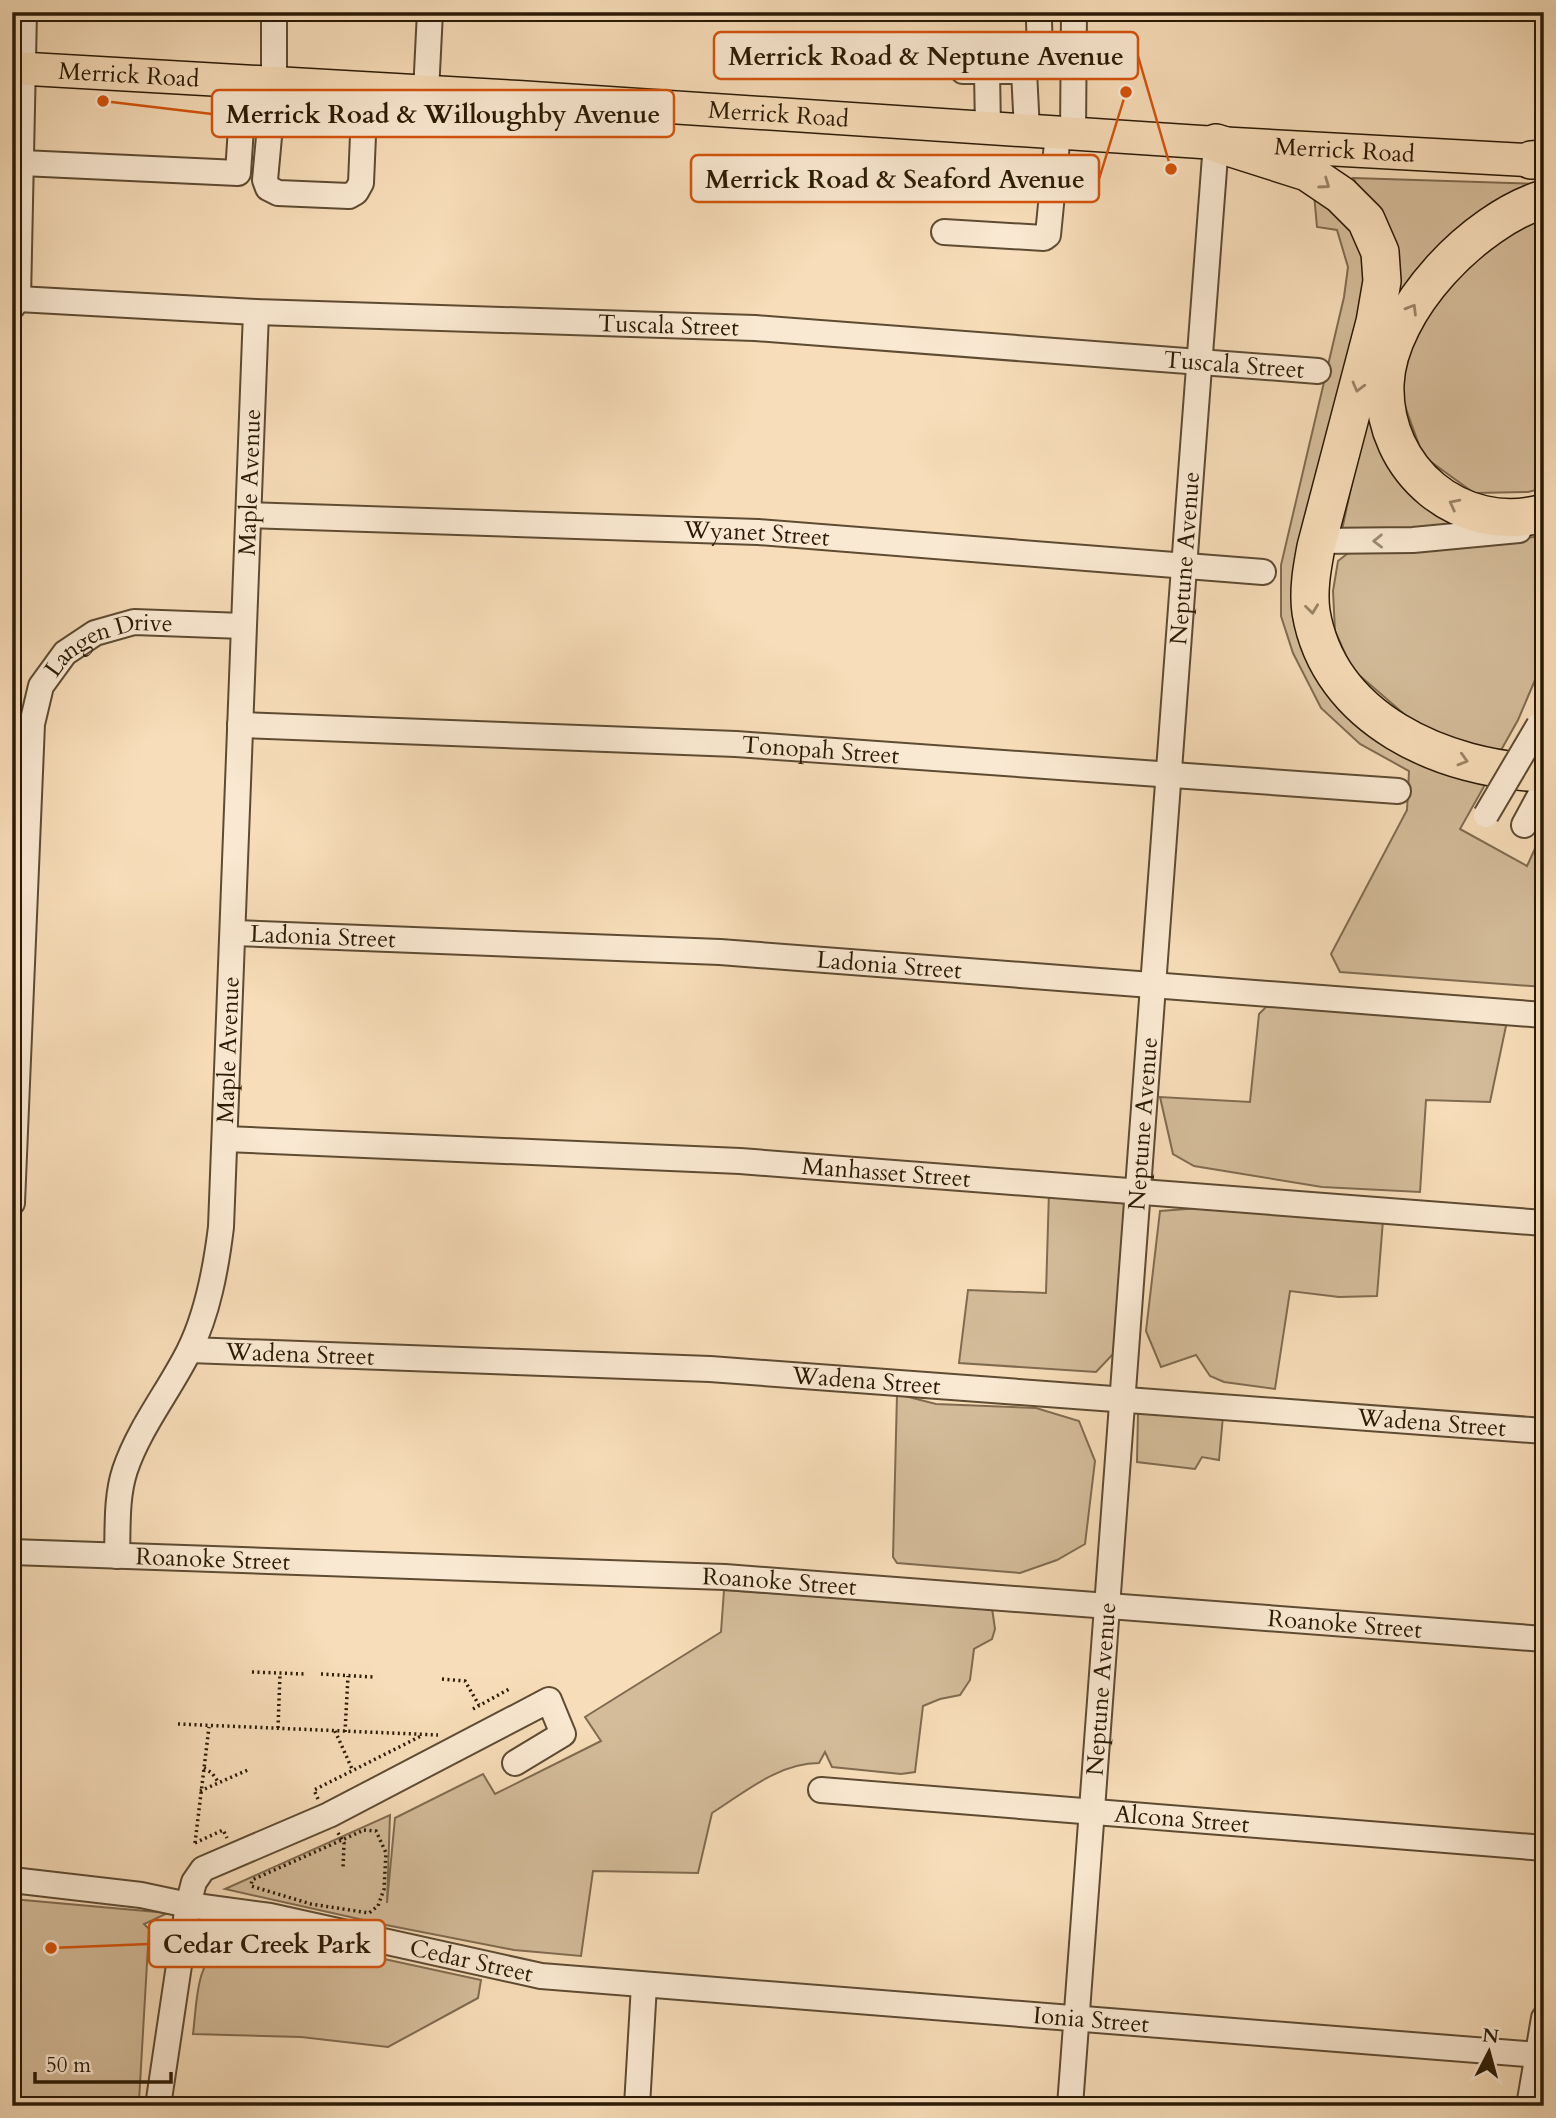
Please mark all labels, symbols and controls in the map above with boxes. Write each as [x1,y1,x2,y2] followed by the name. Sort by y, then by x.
[714,32,1138,79] callout: Merrick Road & Neptune Avenue
[728,39,1124,74] text: Merrick Road & Neptune Avenue
[58,55,200,96] street label: Merrick Road
[212,90,674,137] callout: Merrick Road & Willoughby Avenue
[707,94,850,136] street label: Merrick Road
[226,97,660,132] text: Merrick Road & Willoughby Avenue
[1273,130,1416,171] street label: Merrick Road
[691,155,1099,202] callout: Merrick Road & Seaford Avenue
[705,162,1085,197] text: Merrick Road & Seaford Avenue
[1317,176,1330,188] one-way arrow
[1404,304,1417,317] one-way arrow
[597,307,740,344] street label: Tuscala Street
[1162,343,1306,387] street label: Tuscala Street
[1352,381,1366,393] one-way arrow
[231,408,269,556] street label: Maple Avenue
[1162,470,1208,646] street label: Neptune Avenue
[1449,499,1461,513] one-way arrow
[682,513,831,555] street label: Wyanet Street
[1372,533,1383,549] one-way arrow
[1305,603,1320,615] one-way arrow
[37,606,173,684] street label: Langen Drive
[741,728,901,773] street label: Tonopah Street
[1456,752,1468,767] one-way arrow
[249,918,397,956] street label: Ladonia Street
[815,943,963,987] street label: Ladonia Street
[209,976,248,1124] street label: Maple Avenue
[1120,1036,1166,1212] street label: Neptune Avenue
[801,1150,972,1196] street label: Manhasset Street
[224,1335,375,1374] street label: Wadena Street
[790,1359,942,1403] street label: Wadena Street
[1355,1401,1507,1445] street label: Wadena Street
[135,1540,291,1579] street label: Roanoke Street
[702,1560,858,1604] street label: Roanoke Street
[1079,1601,1124,1777] street label: Neptune Avenue
[1266,1602,1423,1647] street label: Roanoke Street
[1113,1798,1251,1841] street label: Alcona Street
[149,1920,385,1967] callout: Cedar Creek Park
[163,1927,372,1962] text: Cedar Creek Park
[407,1931,537,1991] street label: Cedar Street
[1032,1999,1151,2041] street label: Ionia Street
[1454,2016,1524,2086] north arrow
[1481,2022,1501,2050] text: N
[35,2041,172,2085] scale bar
[46,2051,91,2080] text: 50 m

